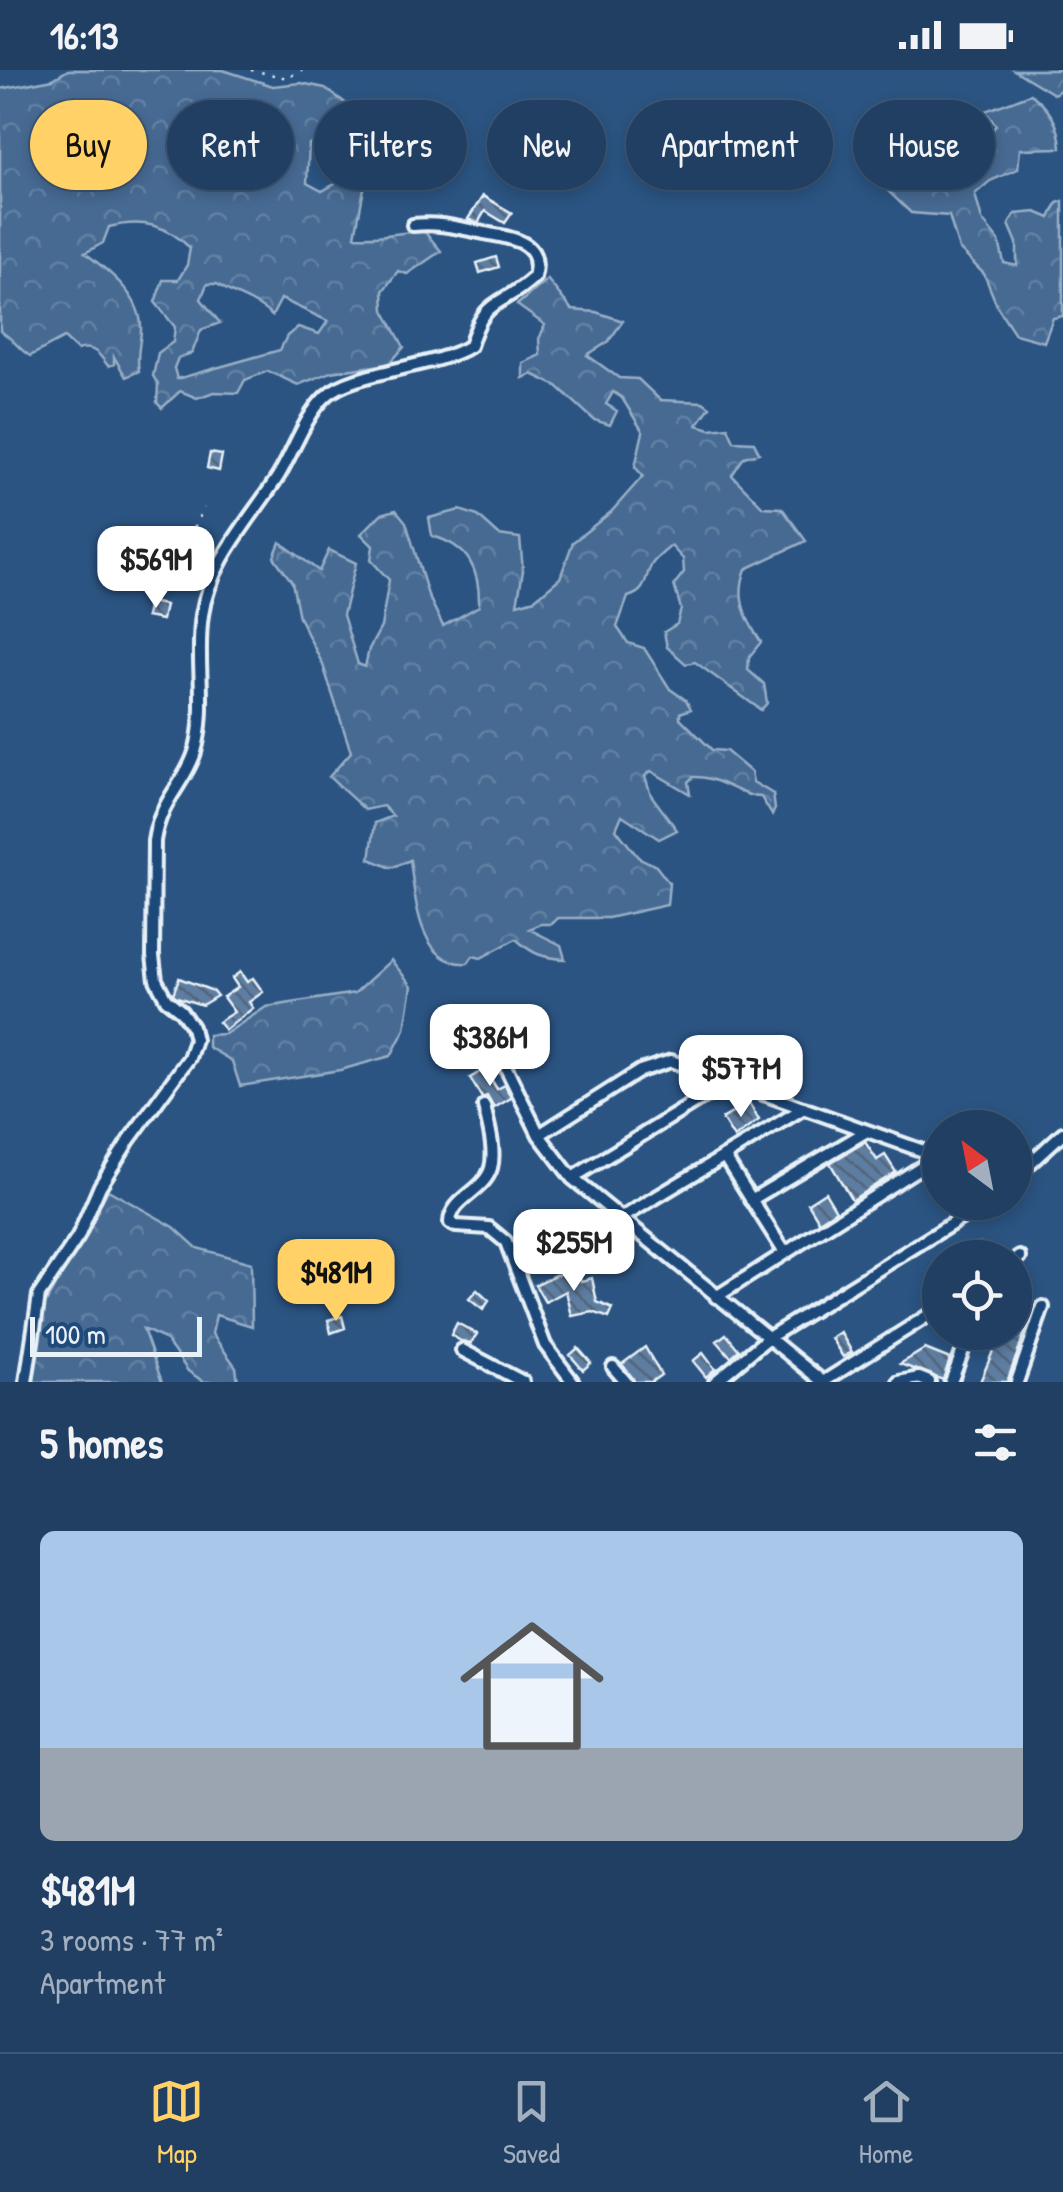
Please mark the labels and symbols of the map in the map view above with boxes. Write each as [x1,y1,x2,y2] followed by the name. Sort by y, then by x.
[86,526,226,611] pin: $569M
[420,1004,560,1089] pin: $386M
[671,1035,811,1120] pin: $577M
[922,1110,1032,1220] north arrow
[504,1209,644,1294] pin: $255M
[266,1239,406,1324] pin: $481M
[30,1312,202,1356] scale bar

